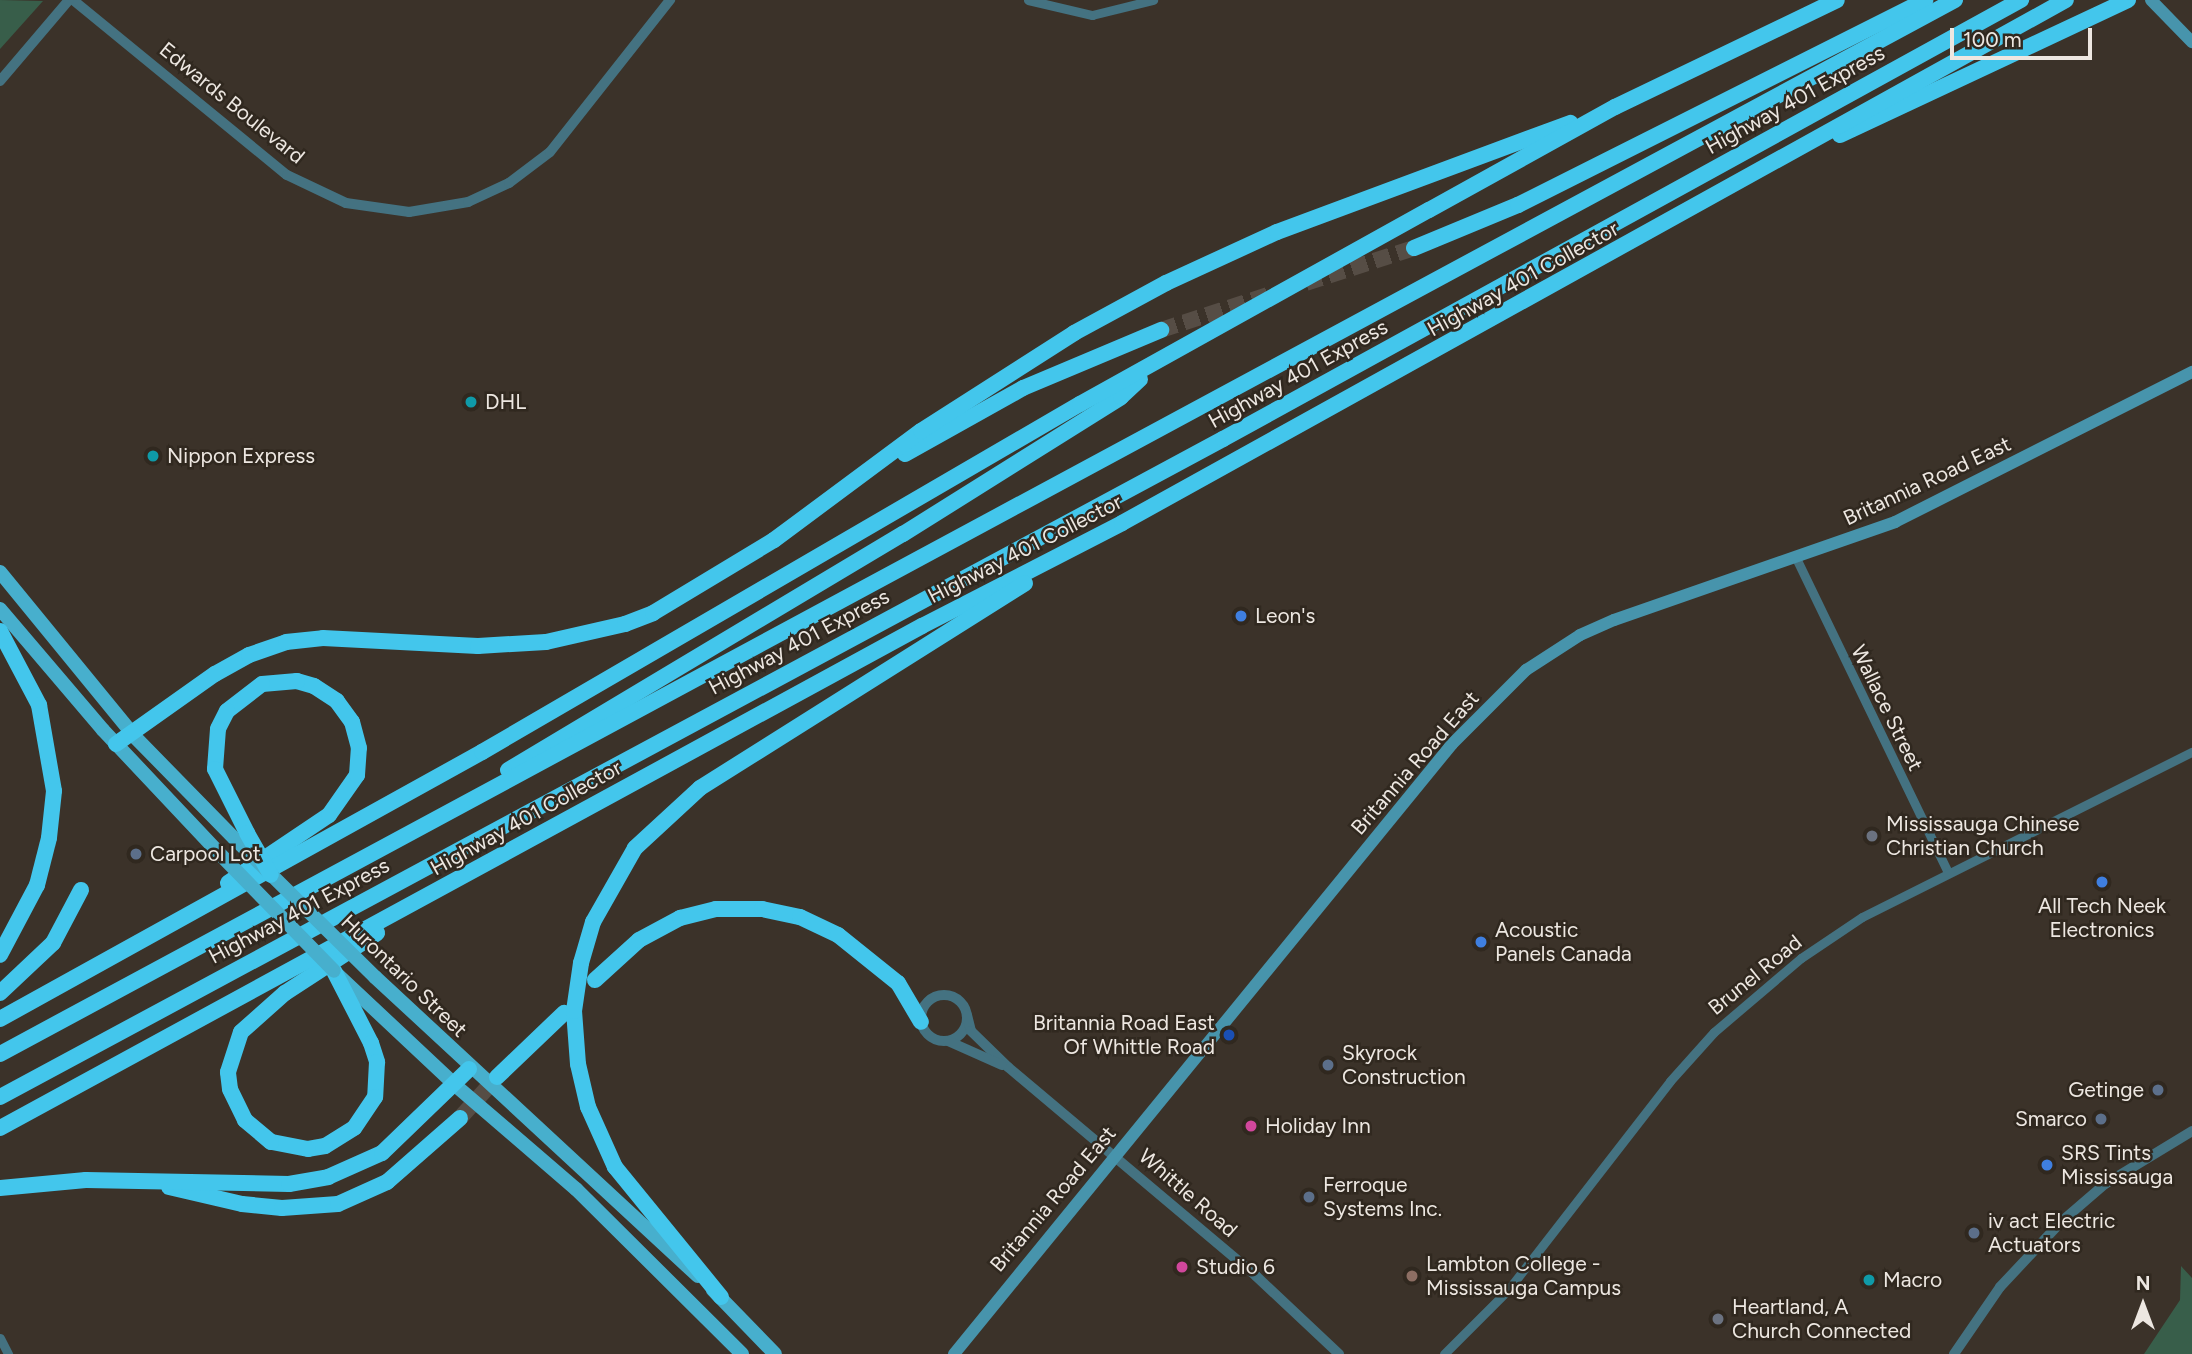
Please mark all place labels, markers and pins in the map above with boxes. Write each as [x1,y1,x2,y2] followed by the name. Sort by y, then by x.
[485,389,526,415] place label: DHL
[463,394,479,410] marker: DHL
[167,443,315,469] place label: Nippon Express
[145,448,161,464] marker: Nippon Express
[1255,603,1315,629] place label: Leon's
[1233,608,1249,624] marker: Leon's
[1886,811,2079,861] place label: Mississauga Chinese Christian Church
[1864,828,1880,844] marker: Mississauga Chinese Christian Church
[150,841,261,867] place label: Carpool Lot
[128,846,144,862] marker: Carpool Lot
[2094,874,2110,890] marker: All Tech Neek Electronics
[2038,893,2166,943] place label: All Tech Neek Electronics
[1495,917,1632,967] place label: Acoustic Panels Canada
[1473,934,1489,950] marker: Acoustic Panels Canada
[1033,1010,1215,1060] place label: Britannia Road East Of Whittle Road
[1221,1027,1237,1043] marker: Britannia Road East Of Whittle Road
[1342,1040,1466,1090] place label: Skyrock Construction
[1320,1057,1336,1073] marker: Skyrock Construction
[2068,1077,2144,1103] place label: Getinge
[2150,1082,2166,1098] marker: Getinge
[2015,1106,2087,1132] place label: Smarco
[2093,1111,2109,1127] marker: Smarco
[1265,1113,1371,1139] place label: Holiday Inn
[1243,1118,1259,1134] marker: Holiday Inn
[2061,1140,2173,1190] place label: SRS Tints Mississauga
[2039,1157,2055,1173] marker: SRS Tints Mississauga
[1323,1172,1442,1222] place label: Ferroque Systems Inc.
[1301,1189,1317,1205] marker: Ferroque Systems Inc.
[1988,1208,2115,1258] place label: iv act Electric Actuators
[1966,1225,1982,1241] marker: iv act Electric Actuators
[1426,1251,1621,1301] place label: Lambton College - Mississauga Campus
[1196,1254,1275,1280] place label: Studio 6
[1174,1259,1190,1275] marker: Studio 6
[1883,1267,1942,1293] place label: Macro
[1404,1268,1420,1284] marker: Lambton College - Mississauga Campus
[1861,1272,1877,1288] marker: Macro
[1732,1294,1911,1344] place label: Heartland, A Church Connected
[1710,1311,1726,1327] marker: Heartland, A Church Connected

